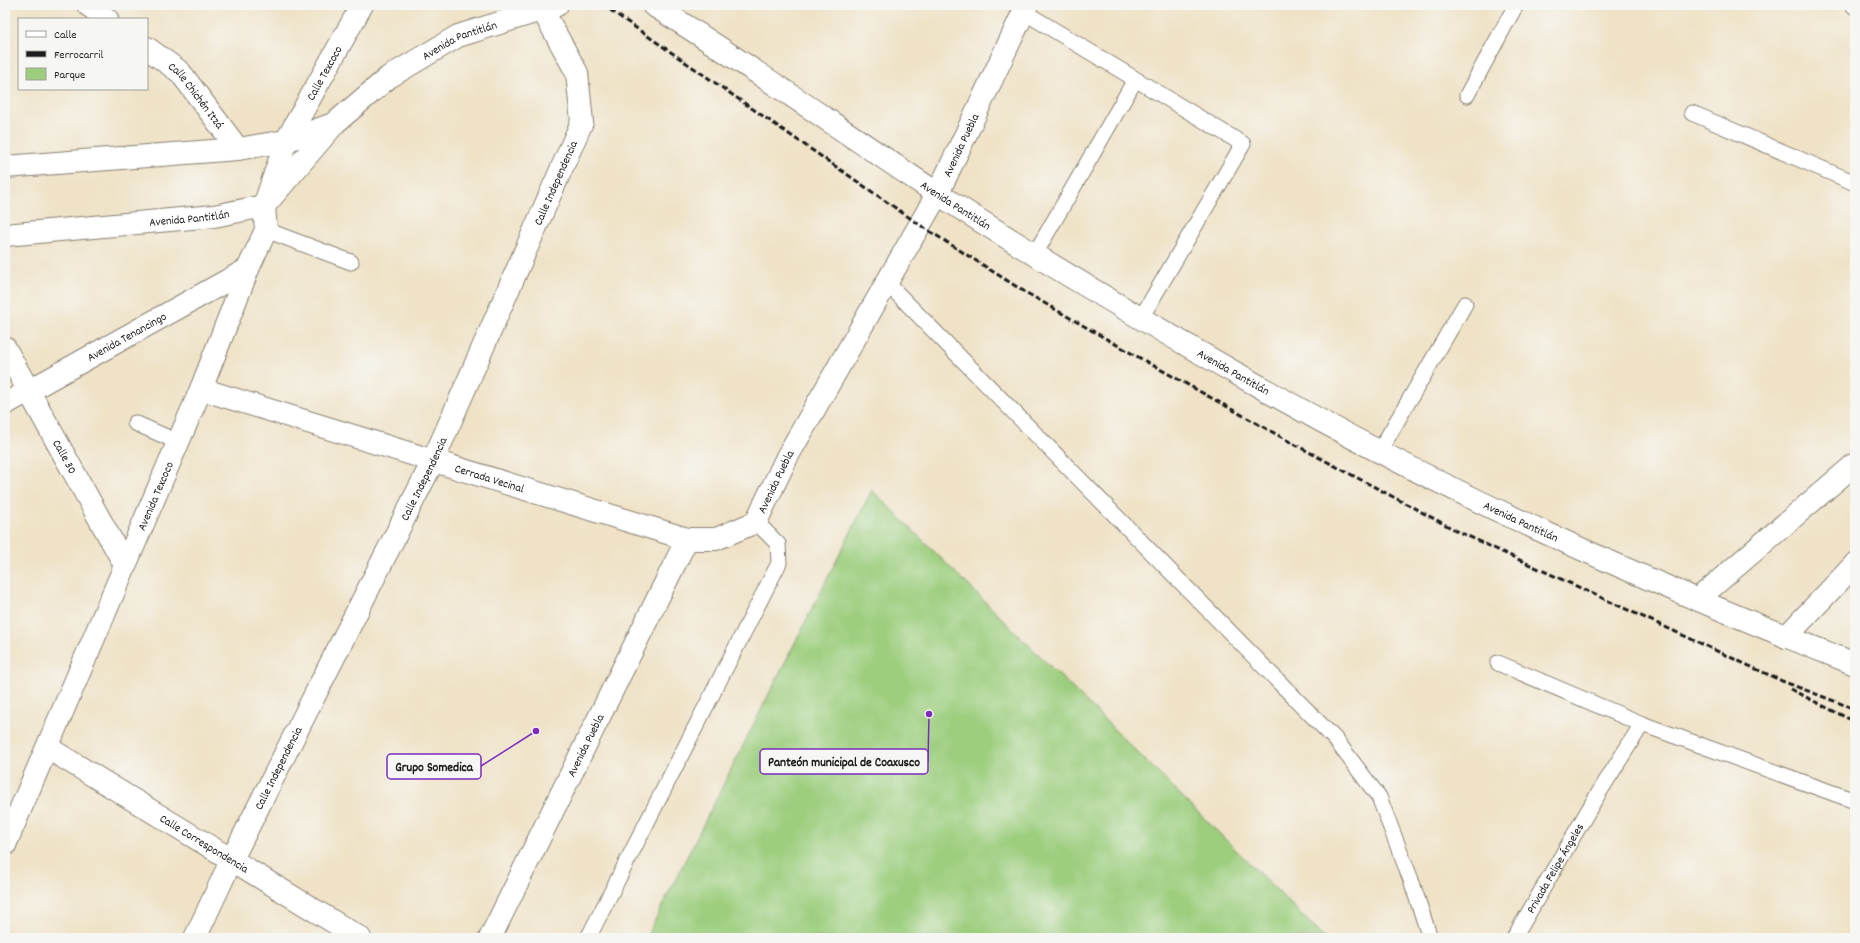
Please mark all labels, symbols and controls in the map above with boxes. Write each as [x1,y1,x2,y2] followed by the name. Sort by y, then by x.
[419,17,500,65] street label: Avenida Pantitlán
[18,18,148,90] legend
[54,27,77,44] text: Calle
[303,43,347,104] street label: Calle Texcoco
[54,47,103,64] text: Ferrocarril
[164,59,227,133] street label: Calle Chichén Itzá
[54,67,85,84] text: Parque
[940,111,984,180] street label: Avenida Puebla
[531,138,583,228] street label: Calle Independencia
[916,177,994,236] street label: Avenida Pantitlán
[148,206,232,232] street label: Avenida Pantitlán
[84,309,170,367] street label: Avenida Tenancingo
[1194,346,1273,401] street label: Avenida Pantitlán
[397,435,453,524] street label: Calle Independencia
[47,437,80,478] street label: Calle 30
[754,447,799,517] street label: Avenida Puebla
[134,459,179,534] street label: Avenida Texcoco
[452,461,526,498] street label: Cerrada Vecinal
[1480,498,1561,548] street label: Avenida Pantitlán
[564,711,609,780] street label: Avenida Puebla
[251,724,307,813] street label: Calle Independencia
[760,749,928,774] callout: Panteón municipal de Coaxusco
[387,754,481,779] callout: Grupo Somedica
[768,754,920,773] text: Panteón municipal de Coaxusco
[395,759,474,778] text: Grupo Somedica
[156,811,252,878] street label: Calle Correspondencia
[1523,821,1589,917] street label: Privada Felipe Ángeles

